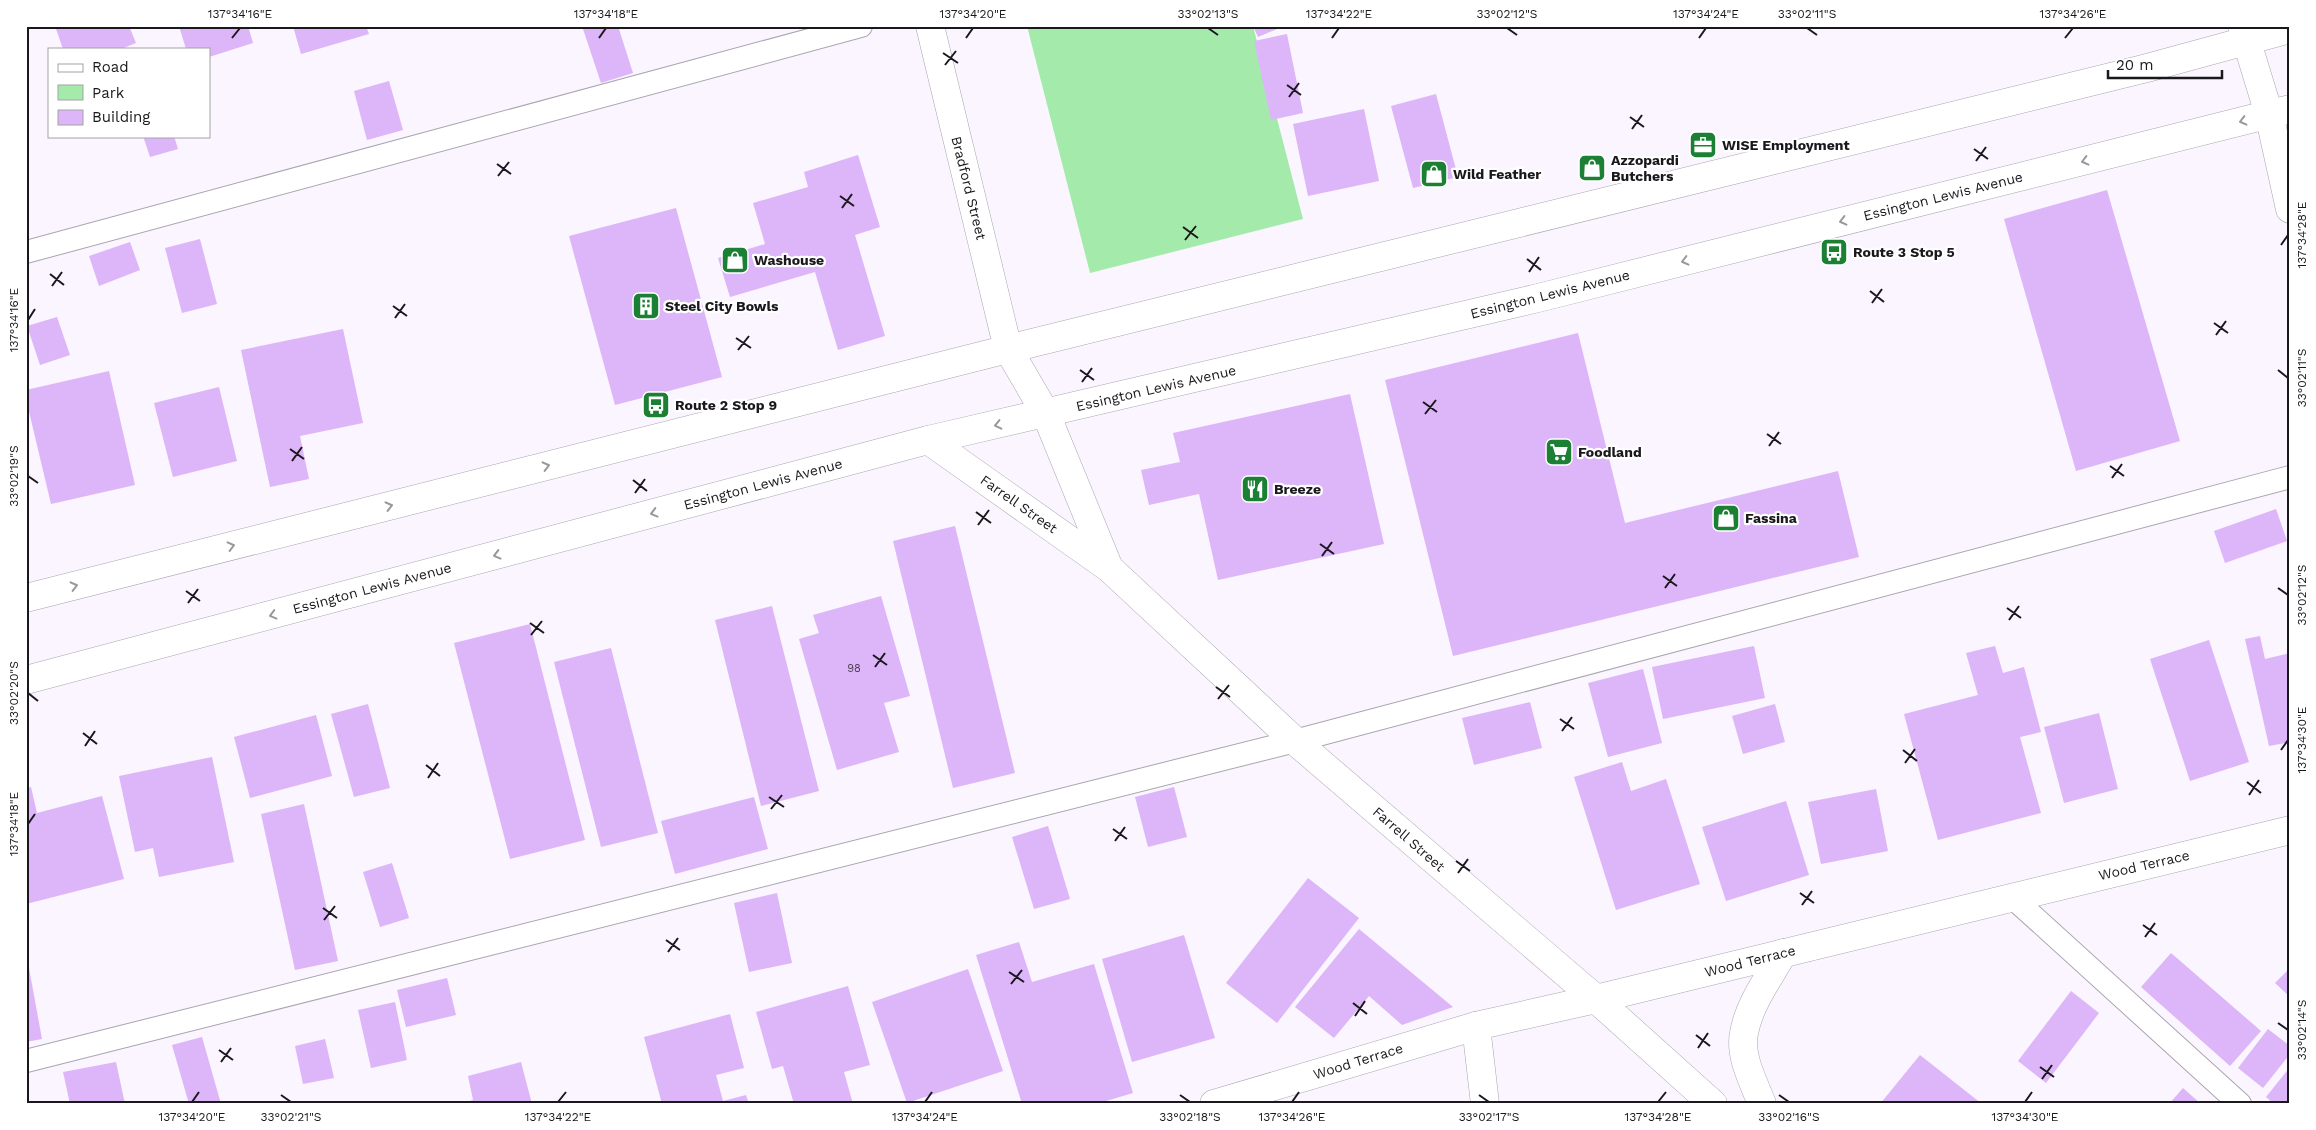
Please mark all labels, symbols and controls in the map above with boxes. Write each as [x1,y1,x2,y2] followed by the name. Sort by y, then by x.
[208,7,273,21] text: 137°34'16"E
[574,7,639,21] text: 137°34'18"E
[940,7,1007,21] text: 137°34'20"E
[1178,7,1239,21] text: 33°02'13"S
[1306,7,1373,21] text: 137°34'22"E
[1477,7,1538,21] text: 33°02'12"S
[1673,7,1739,21] text: 137°34'24"E
[1778,7,1836,21] text: 33°02'11"S
[2040,7,2107,21] text: 137°34'26"E
[48,48,210,138] legend
[2108,48,2222,80] scale bar
[2116,56,2154,74] text: 20 m
[92,58,129,76] text: Road
[92,84,125,102] text: Park
[92,108,150,126] text: Building
[2238,115,2247,126] one-way arrow
[1688,130,1718,160] office icon: WISE Employment
[948,135,990,242] street label: Bradford Street
[1722,137,1850,153] place label: WISE Employment
[1611,152,1679,184] place label: Azzopardi Butchers
[1577,153,1607,183] shop icon: Azzopardi Butchers
[2082,155,2090,165] one-way arrow
[1419,159,1449,189] shop icon: Wild Feather
[1453,166,1541,182] place label: Wild Feather
[1862,168,2024,224] street label: Essington Lewis Avenue
[2295,201,2309,268] text: 137°34'28"E
[1838,215,1847,226] one-way arrow
[1819,237,1849,267] bus stop icon: Route 3 Stop 5
[1853,244,1955,260] place label: Route 3 Stop 5
[720,245,750,275] shop icon: Washouse
[754,252,824,268] place label: Washouse
[1680,255,1689,266] one-way arrow
[1469,266,1631,322] street label: Essington Lewis Avenue
[7,287,21,352] text: 137°34'16"E
[631,291,661,321] building icon: Steel City Bowls
[665,298,779,314] place label: Steel City Bowls
[2295,349,2309,407] text: 33°02'11"S
[1074,362,1238,414] street label: Essington Lewis Avenue
[641,390,671,420] bus stop icon: Route 2 Stop 9
[675,397,777,413] place label: Route 2 Stop 9
[994,419,1003,429] one-way arrow
[1544,437,1574,467] supermarket icon: Foodland
[1578,444,1642,460] place label: Foodland
[7,445,21,507] text: 33°02'19"S
[682,455,844,513] street label: Essington Lewis Avenue
[542,461,551,472] one-way arrow
[978,472,1061,536] street label: Farrell Street
[1240,474,1270,504] restaurant icon: Breeze
[1274,481,1321,497] place label: Breeze
[384,501,393,512] one-way arrow
[1711,503,1741,533] shop icon: Fassina
[650,507,659,518] one-way arrow
[1745,510,1798,526] place label: Fassina
[227,541,236,552] one-way arrow
[493,549,502,560] one-way arrow
[291,559,453,617] street label: Essington Lewis Avenue
[2295,565,2309,626] text: 33°02'12"S
[69,581,78,592] one-way arrow
[268,609,277,620] one-way arrow
[7,661,21,725] text: 33°02'20"S
[847,662,861,675] house number: 98
[2295,706,2309,773] text: 137°34'30"E
[7,791,21,856] text: 137°34'18"E
[1370,803,1448,875] street label: Farrell Street
[2097,847,2191,883] street label: Wood Terrace
[1703,942,1797,980] street label: Wood Terrace
[2295,1000,2309,1060] text: 33°02'14"S
[1311,1040,1405,1082] street label: Wood Terrace
[159,1110,226,1124] text: 137°34'20"E
[261,1110,322,1124] text: 33°02'21"S
[525,1110,592,1124] text: 137°34'22"E
[892,1110,958,1124] text: 137°34'24"E
[1159,1110,1221,1124] text: 33°02'18"S
[1259,1110,1326,1124] text: 137°34'26"E
[1459,1110,1519,1124] text: 33°02'17"S
[1625,1110,1692,1124] text: 137°34'28"E
[1758,1110,1820,1124] text: 33°02'16"S
[1992,1110,2059,1124] text: 137°34'30"E

